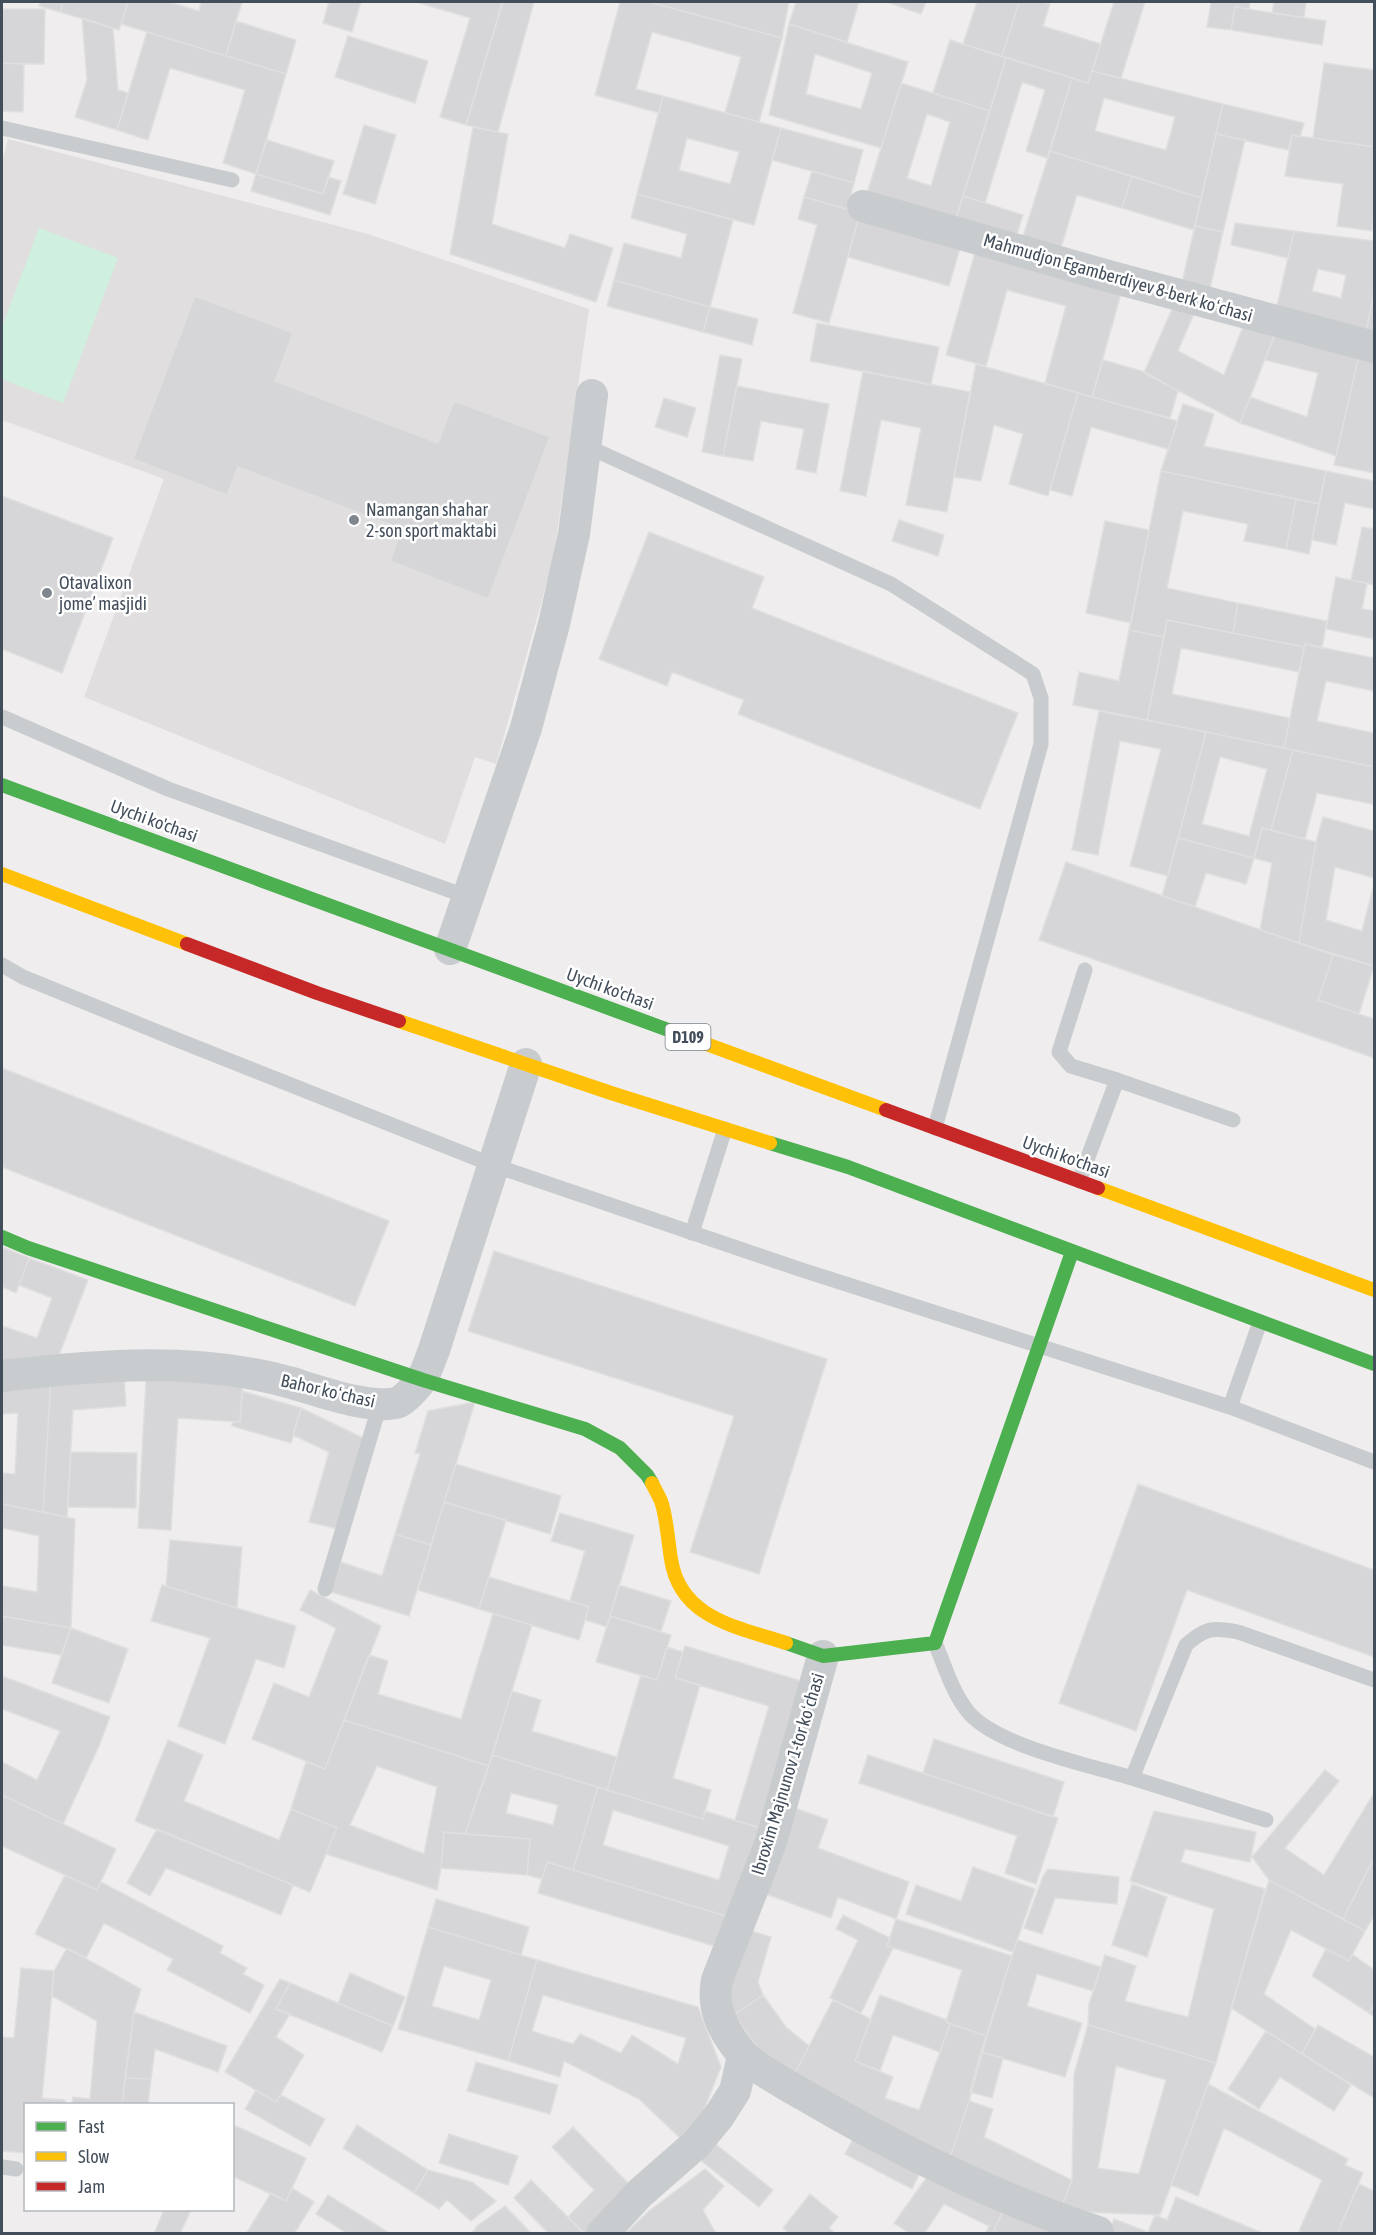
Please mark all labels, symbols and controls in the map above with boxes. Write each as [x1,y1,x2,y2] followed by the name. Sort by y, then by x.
[981,229,1255,326] street label: Mahmudjon Egamberdiyev 8-berk koʻchasi
[366,499,497,541] place label: Namangan shahar 2-son sport maktabi
[347,513,361,527] marker: Namangan shahar 2-son sport maktabi
[58,572,147,614] place label: Otavalixon jome’ masjidi
[40,586,54,600] marker: Otavalixon jome’ masjidi
[108,795,201,846] street label: Uychi ko'chasi
[564,963,657,1014] street label: Uychi ko'chasi
[666,1024,710,1050] road number: D109
[1020,1131,1113,1182] street label: Uychi ko'chasi
[279,1369,377,1412] street label: Bahor koʻchasi
[747,1670,828,1877] street label: Ibroxim Majnunov 1-tor koʻchasi
[24,2103,234,2211] legend
[78,2116,105,2137] text: Fast
[78,2146,109,2167] text: Slow
[78,2176,105,2197] text: Jam

